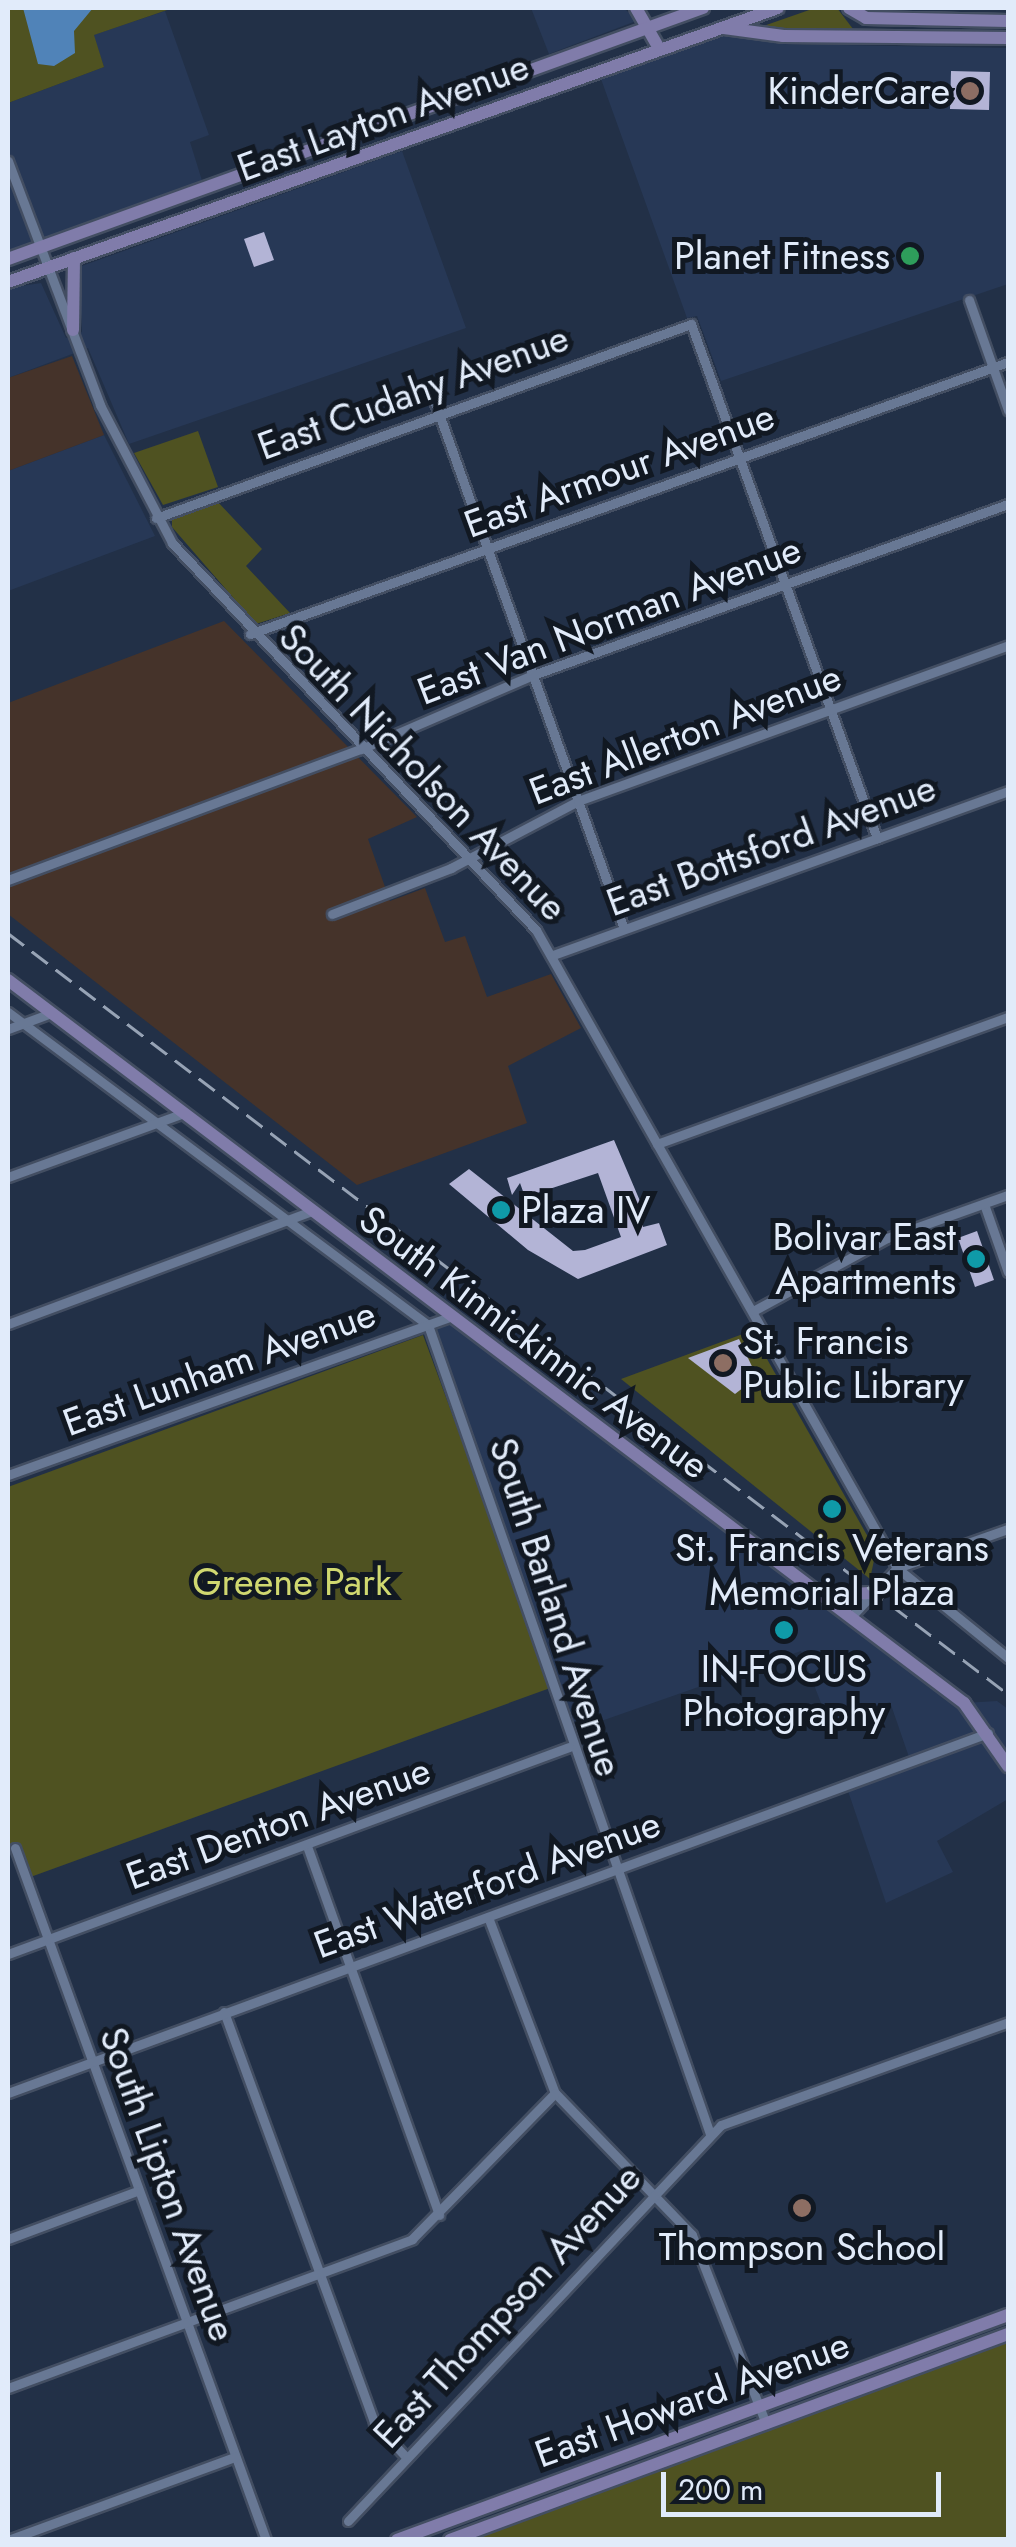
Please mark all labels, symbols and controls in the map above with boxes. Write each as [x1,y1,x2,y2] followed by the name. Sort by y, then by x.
[231,43,535,191] street label: East Layton Avenue
[768,68,950,114] place label: KinderCare
[959,80,981,102] marker: KinderCare
[674,233,890,279] place label: Planet Fitness
[899,245,921,267] marker: Planet Fitness
[251,315,575,469] street label: East Cudahy Avenue
[458,393,780,547] street label: East Armour Avenue
[411,526,807,714] street label: East Van Norman Avenue
[270,614,576,930] street label: South Nicholson Avenue
[523,654,847,814] street label: East Allerton Avenue
[600,764,942,926] street label: East Bottsford Avenue
[521,1187,650,1233] place label: Plaza IV
[350,1196,718,1488] street label: South Kinnickinnic Avenue
[490,1199,512,1221] marker: Plaza IV
[772,1214,956,1304] place label: Bolivar East Apartments
[965,1248,987,1270] marker: Bolivar East Apartments
[57,1290,381,1446] street label: East Lunham Avenue
[743,1318,964,1408] place label: St. Francis Public Library
[712,1352,734,1374] marker: St. Francis Public Library
[480,1432,632,1782] street label: South Barland Avenue
[821,1498,843,1520] marker: St. Francis Veterans Memorial Plaza
[675,1525,989,1615] place label: St. Francis Veterans Memorial Plaza
[192,1559,392,1605] park label: Greene Park
[773,1619,795,1641] marker: IN-FOCUS Photography
[683,1646,885,1736] place label: IN-FOCUS Photography
[120,1747,436,1899] street label: East Denton Avenue
[308,1800,666,1968] street label: East Waterford Avenue
[90,2021,246,2347] street label: South Lipton Avenue
[364,2155,650,2457] street label: East Thompson Avenue
[791,2197,813,2219] marker: Thompson School
[659,2224,945,2270] place label: Thompson School
[529,2321,855,2477] street label: East Howard Avenue
[666,2452,946,2514] scale bar
[678,2468,763,2511] text: 200 m

